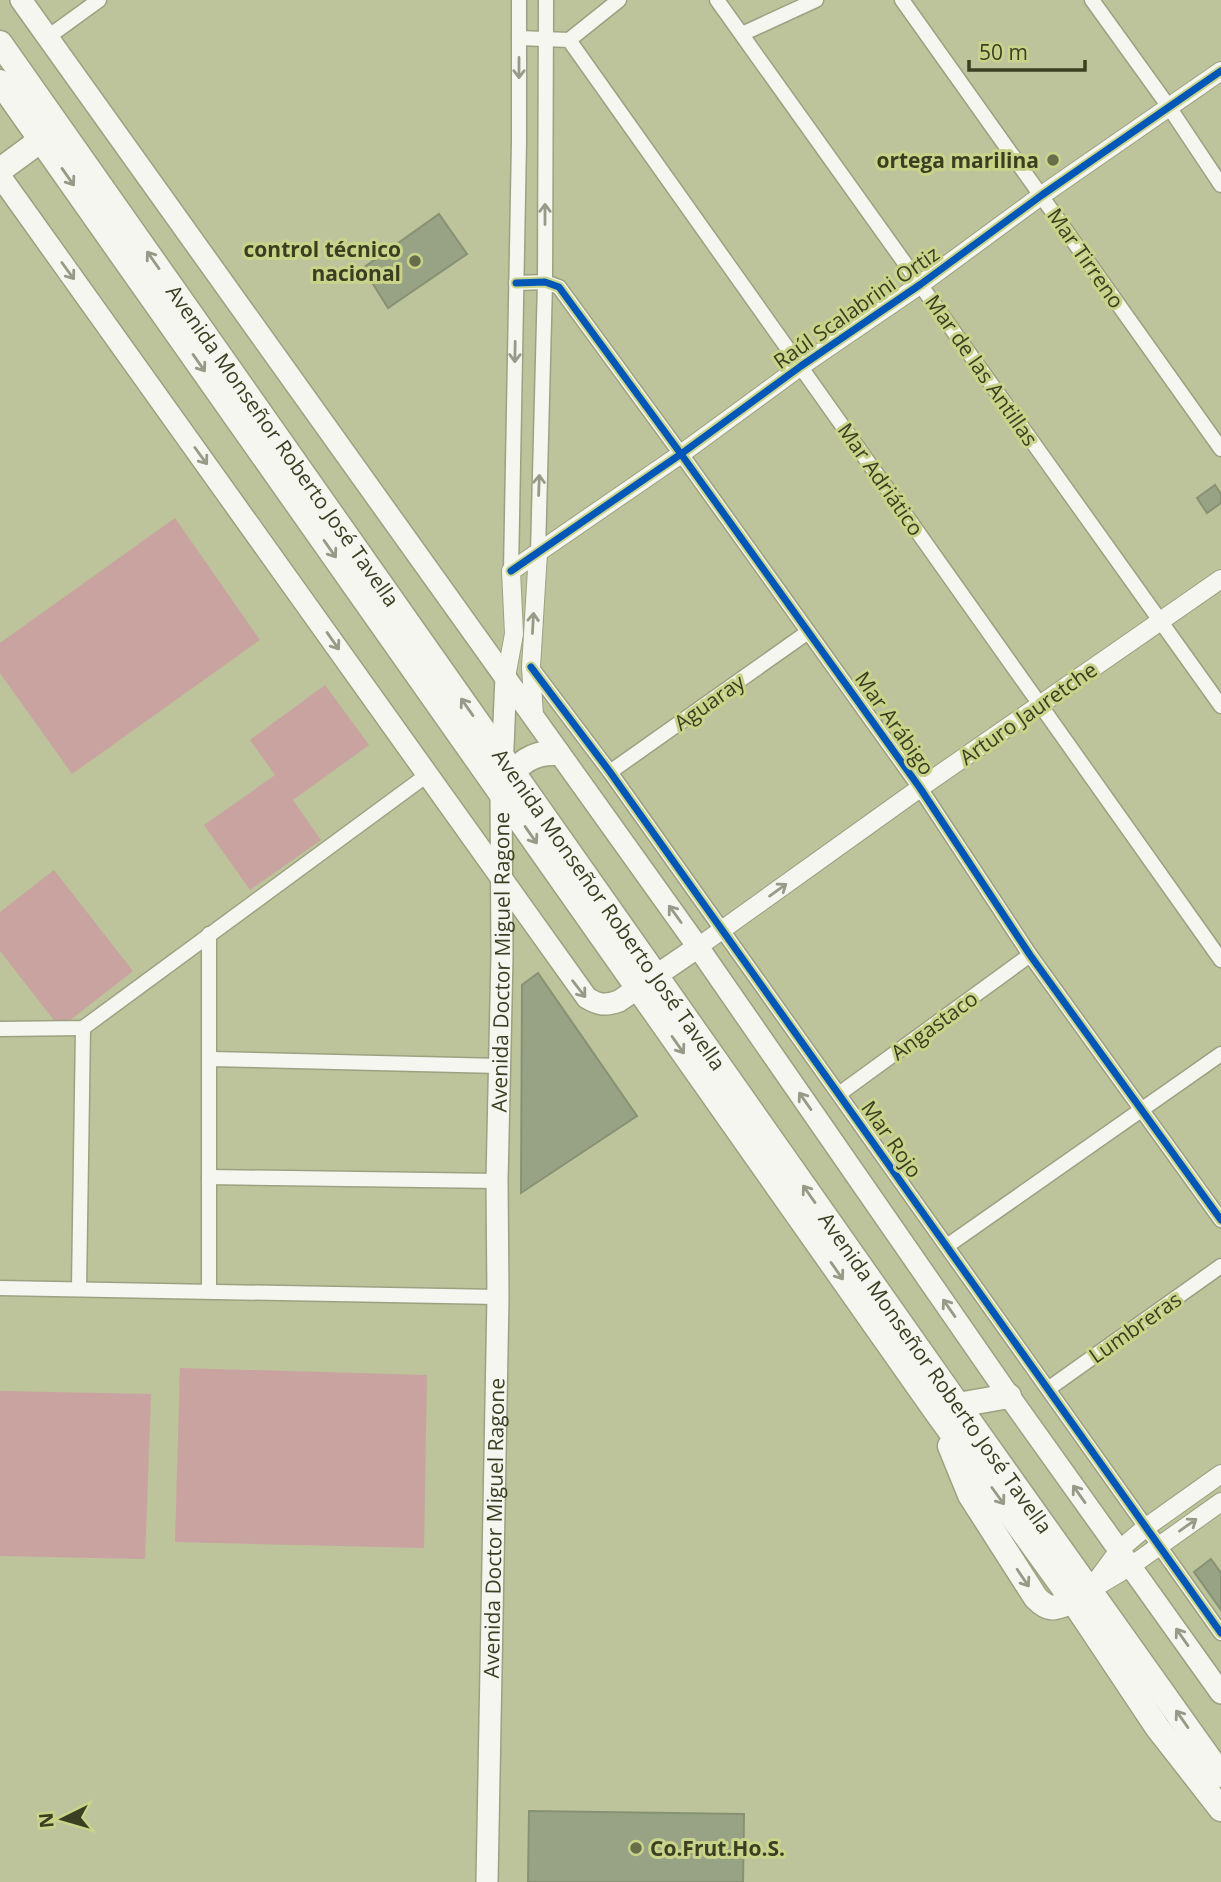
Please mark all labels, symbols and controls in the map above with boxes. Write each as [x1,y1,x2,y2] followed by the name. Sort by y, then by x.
[969,28,1084,72] scale bar
[979,38,1028,66] text: 50 m
[512,56,526,79] one-way arrow
[876,146,1039,174] place label: ortega marilina
[1045,152,1061,168] marker: ortega marilina
[61,167,75,186] one-way arrow
[1041,202,1131,314] street label: Mar Tirreno
[539,203,552,226] one-way arrow
[244,235,401,287] place label: control técnico nacional
[768,239,945,375] street label: Raúl Scalabrini Ortiz
[146,251,160,270] one-way arrow
[407,253,423,269] marker: control técnico nacional
[61,261,75,280] one-way arrow
[160,279,406,612] street label: Avenida Monseñor Roberto José Tavella
[919,289,1045,451] street label: Mar de las Antillas
[508,340,522,363] one-way arrow
[192,353,206,372] one-way arrow
[832,417,930,541] street label: Mar Adriático
[194,446,208,465] one-way arrow
[533,474,546,497] one-way arrow
[323,539,337,558] one-way arrow
[527,612,540,635] one-way arrow
[326,631,340,650] one-way arrow
[954,655,1102,771] street label: Arturo Jauretche
[849,666,941,780] street label: Mar Arábigo
[668,667,750,736] street label: Aguaray
[460,698,474,717] one-way arrow
[486,743,732,1076] street label: Avenida Monseñor Roberto José Tavella
[485,812,516,1113] street label: Avenida Doctor Miguel Ragone
[524,825,538,844] one-way arrow
[768,883,787,898] one-way arrow
[668,905,682,924] one-way arrow
[572,979,587,997] one-way arrow
[885,984,983,1066] street label: Angastaco
[671,1035,685,1054] one-way arrow
[798,1092,812,1111] one-way arrow
[855,1095,929,1183] street label: Mar Rojo
[802,1185,816,1204] one-way arrow
[813,1206,1059,1539] street label: Avenida Monseñor Roberto José Tavella
[830,1261,844,1280] one-way arrow
[1083,1285,1187,1369] street label: Lumbreras
[942,1299,956,1318] one-way arrow
[477,1378,510,1678] street label: Avenida Doctor Miguel Ragone
[1072,1485,1087,1504] one-way arrow
[990,1486,1005,1505] one-way arrow
[1178,1518,1197,1532] one-way arrow
[1016,1568,1030,1587] one-way arrow
[1174,1628,1189,1647] one-way arrow
[1175,1710,1189,1729] one-way arrow
[28,1784,98,1854] north arrow
[32,1812,60,1829] text: N
[650,1834,785,1862] place label: Co.Frut.Ho.S.
[628,1840,644,1856] marker: Co.Frut.Ho.S.

